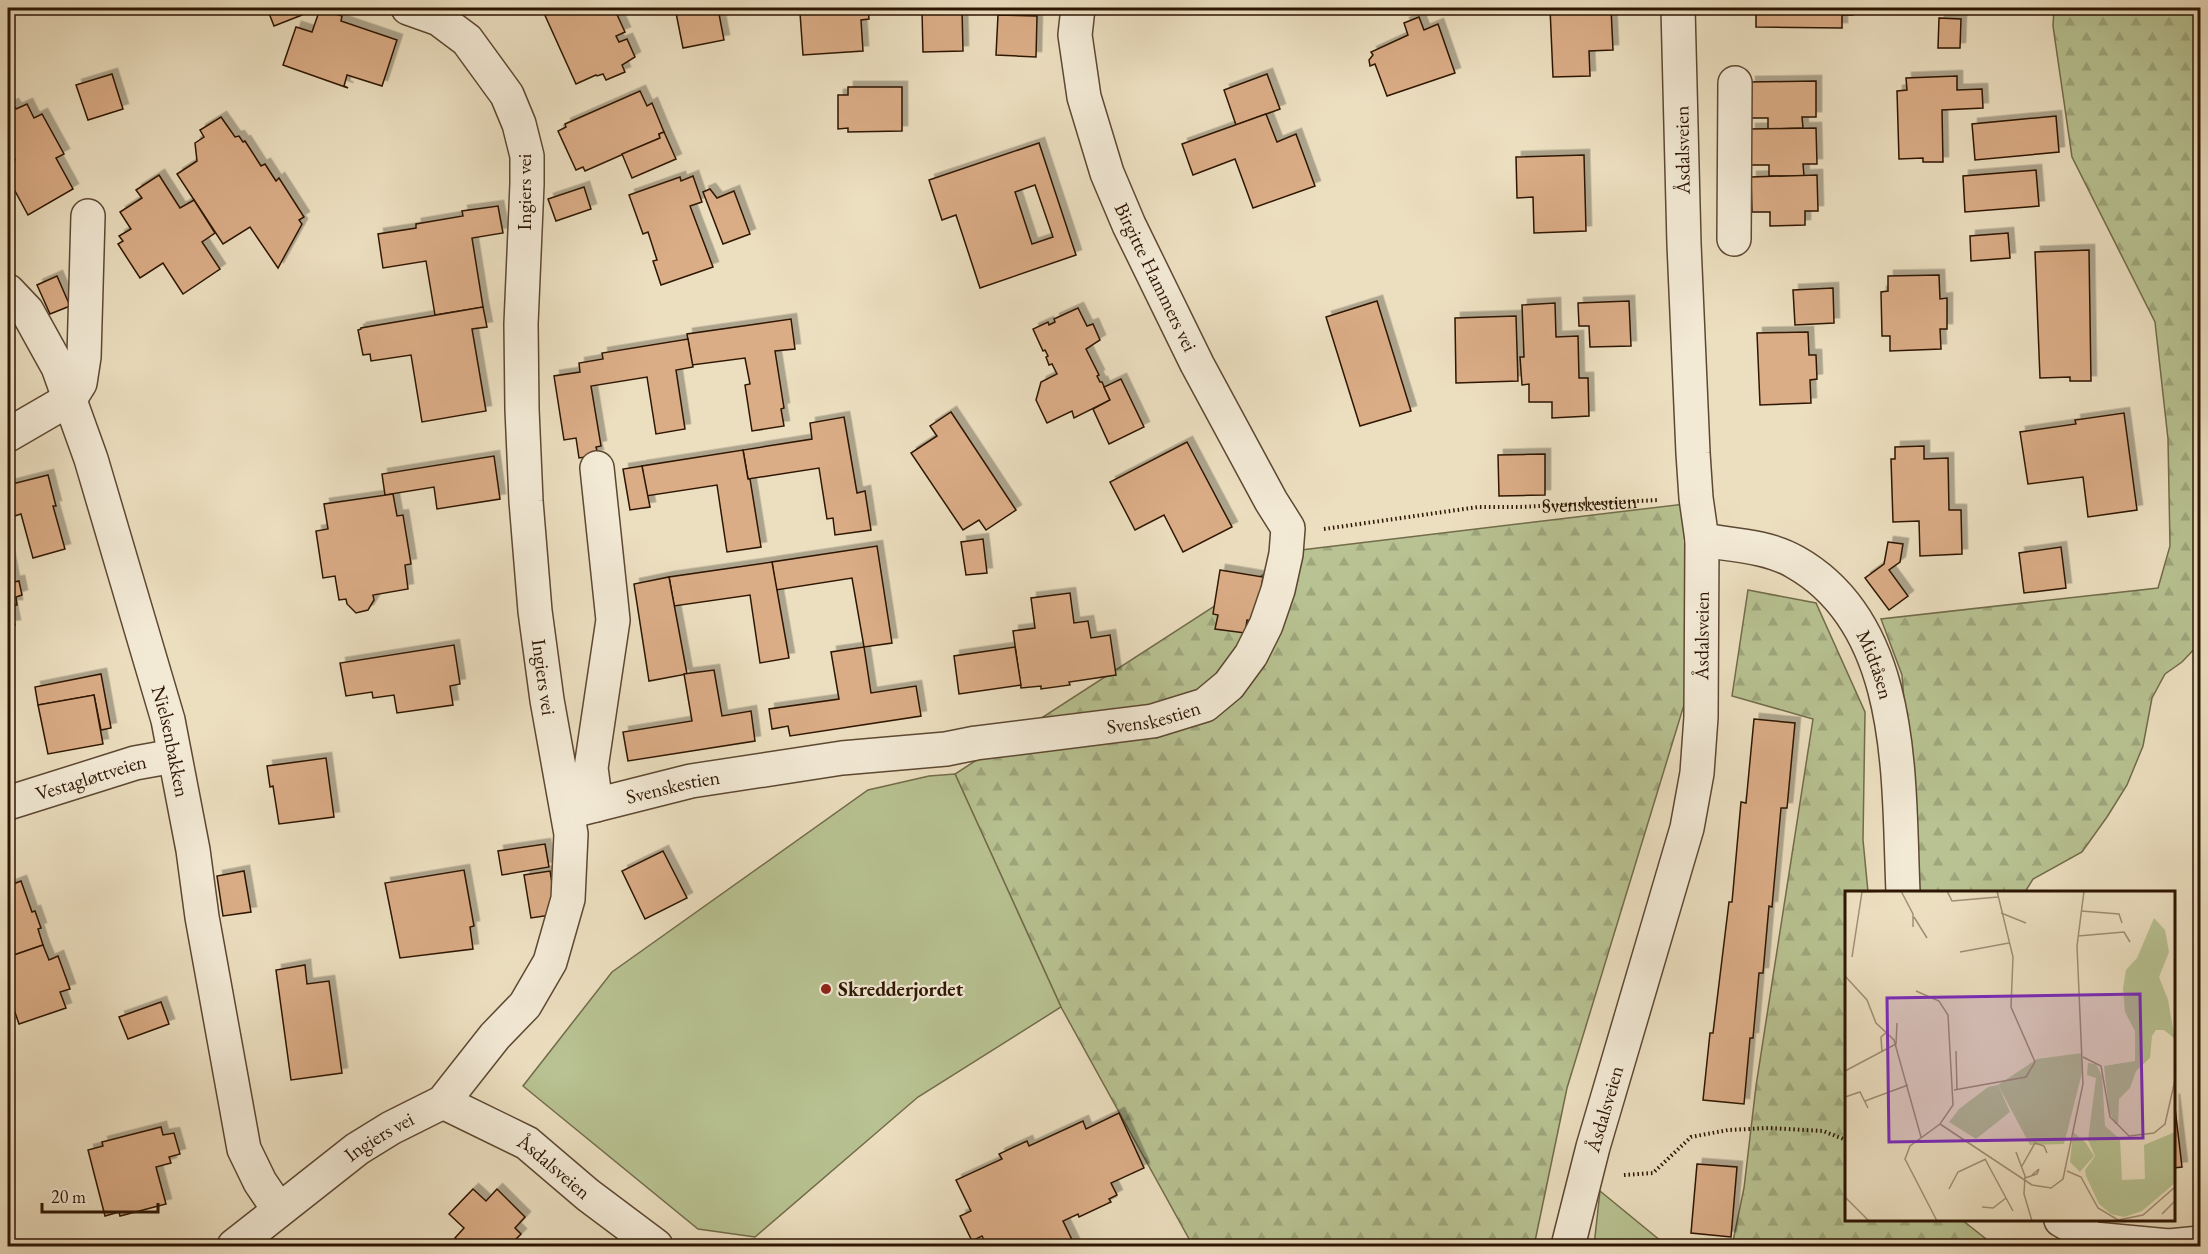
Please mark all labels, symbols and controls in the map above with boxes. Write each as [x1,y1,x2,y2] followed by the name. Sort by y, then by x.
[1668,105,1696,196] street label: Åsdalsveien
[511,153,537,230] street label: Ingiers vei
[1109,198,1203,356] street label: Birgitte Hammers vei
[1541,488,1638,519] street label: Svenskestien
[1688,591,1715,681] street label: Åsdalsveien
[1851,625,1900,702] street label: Midtåsen
[526,637,562,717] street label: Ingiers vei
[146,683,196,800] street label: Nielsenbakken
[1105,694,1204,740] street label: Svenskestien
[32,748,149,807] street label: Vestagløttveien
[623,764,722,810] street label: Svenskestien
[1845,891,2175,1221] inset map
[838,976,964,1002] place label: Skredderjordet
[819,982,833,996] marker: Skredderjordet
[1579,1062,1629,1156] street label: Åsdalsveien
[339,1106,418,1167] street label: Ingiers vei
[512,1127,597,1205] street label: Åsdalsveien
[42,1176,158,1214] scale bar
[51,1185,86,1208] text: 20 m

